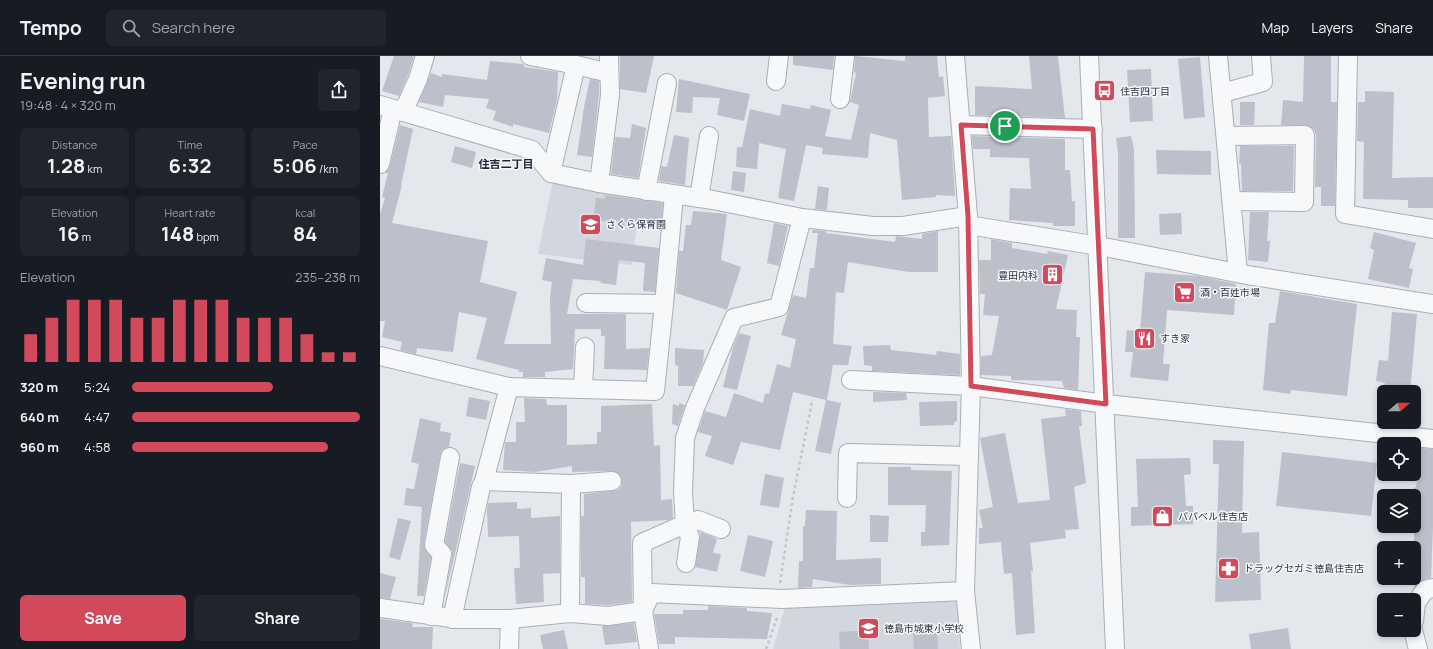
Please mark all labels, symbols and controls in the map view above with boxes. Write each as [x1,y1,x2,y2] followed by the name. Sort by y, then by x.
[106,10,386,46] search box
[20,15,82,41] text: Tempo
[120,17,142,39] icon: search
[152,17,235,38] text: Search here
[1261,18,1289,37] text: Map
[1311,18,1353,37] text: Layers
[1375,18,1413,37] text: Share
[20,66,145,96] text: Evening run
[318,69,360,111] button: share
[1092,78,1118,104] bus stop icon: 住吉四丁目
[1120,84,1170,98] place label: 住吉四丁目
[20,96,116,114] text: 19:48 · 4 × 320 m
[988,109,1022,143] pin
[994,115,1016,137] icon: arrive
[52,137,97,152] text: Distance
[178,137,202,152] text: Time
[293,137,318,152] text: Pace
[47,152,85,179] text: 1.28
[169,152,211,179] text: 6:32
[273,152,317,179] text: 5:06
[479,156,534,171] district label: 住吉二丁目
[85,161,102,176] text: km
[317,161,338,176] text: /km
[51,205,98,220] text: Elevation
[164,205,216,220] text: Heart rate
[295,205,315,220] text: kcal
[578,211,604,237] school or university icon: さくら保育園
[606,217,666,231] place label: さくら保育園
[58,220,80,247] text: 16
[161,220,194,247] text: 148
[293,220,318,247] text: 84
[80,229,91,244] text: m
[194,229,219,244] text: bpm
[1040,262,1066,288] building icon: 豊田内科
[20,268,75,286] text: Elevation
[295,268,360,286] text: 235–238 m
[998,268,1038,282] place label: 豊田内科
[1171,279,1197,305] supermarket icon: 酒・百姓市場
[1200,285,1260,299] place label: 酒・百姓市場
[1132,325,1158,351] restaurant icon: すき家
[1160,331,1190,345] place label: すき家
[20,378,58,396] text: 320 m
[84,378,110,396] text: 5:24
[1377,385,1421,429] north arrow
[1377,385,1421,637] map controls
[20,408,59,426] text: 640 m
[84,408,110,426] text: 4:47
[1377,437,1421,481] button: locate
[20,438,59,456] text: 960 m
[84,438,111,456] text: 4:58
[1377,489,1421,533] button: layers
[1149,503,1175,529] shop icon: パパベル住吉店
[1178,509,1248,523] place label: パパベル住吉店
[1377,541,1421,585] button: +
[1216,555,1242,581] pharmacy icon: ドラッグセガミ徳島住吉店
[1244,561,1364,575] place label: ドラッグセガミ徳島住吉店
[1377,593,1421,637] button: −
[20,595,186,641] button: Save
[194,595,360,641] button: Share
[856,615,882,641] school or university icon: 徳島市城東小学校
[884,621,964,635] place label: 徳島市城東小学校

